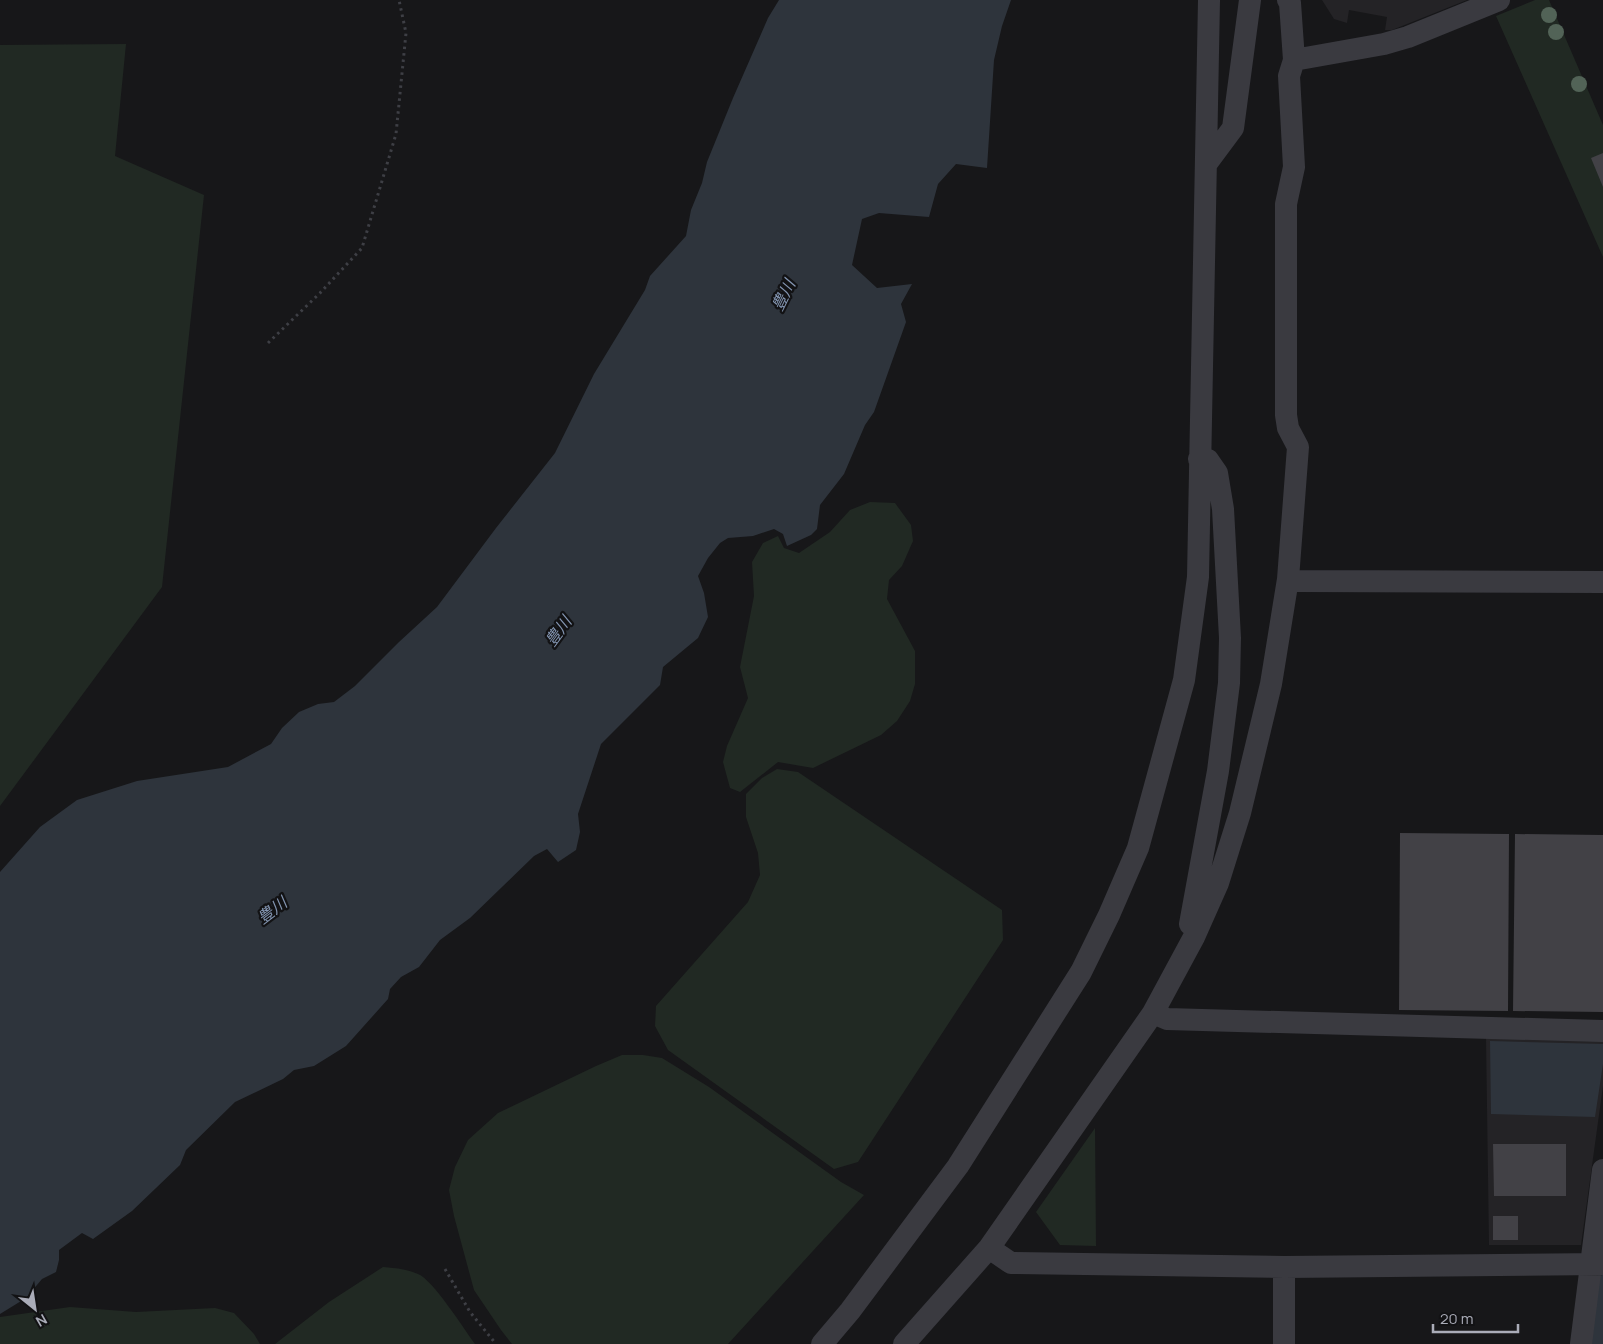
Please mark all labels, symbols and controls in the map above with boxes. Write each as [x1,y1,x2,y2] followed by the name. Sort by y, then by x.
[766,274,801,314] water label: 豊川
[540,610,577,650] water label: 豊川
[253,890,293,928] water label: 豊川
[10,1284,60,1334] north arrow
[1433,1302,1518,1334] scale bar
[1440,1308,1473,1329] text: 20 m
[33,1310,51,1331] text: N

